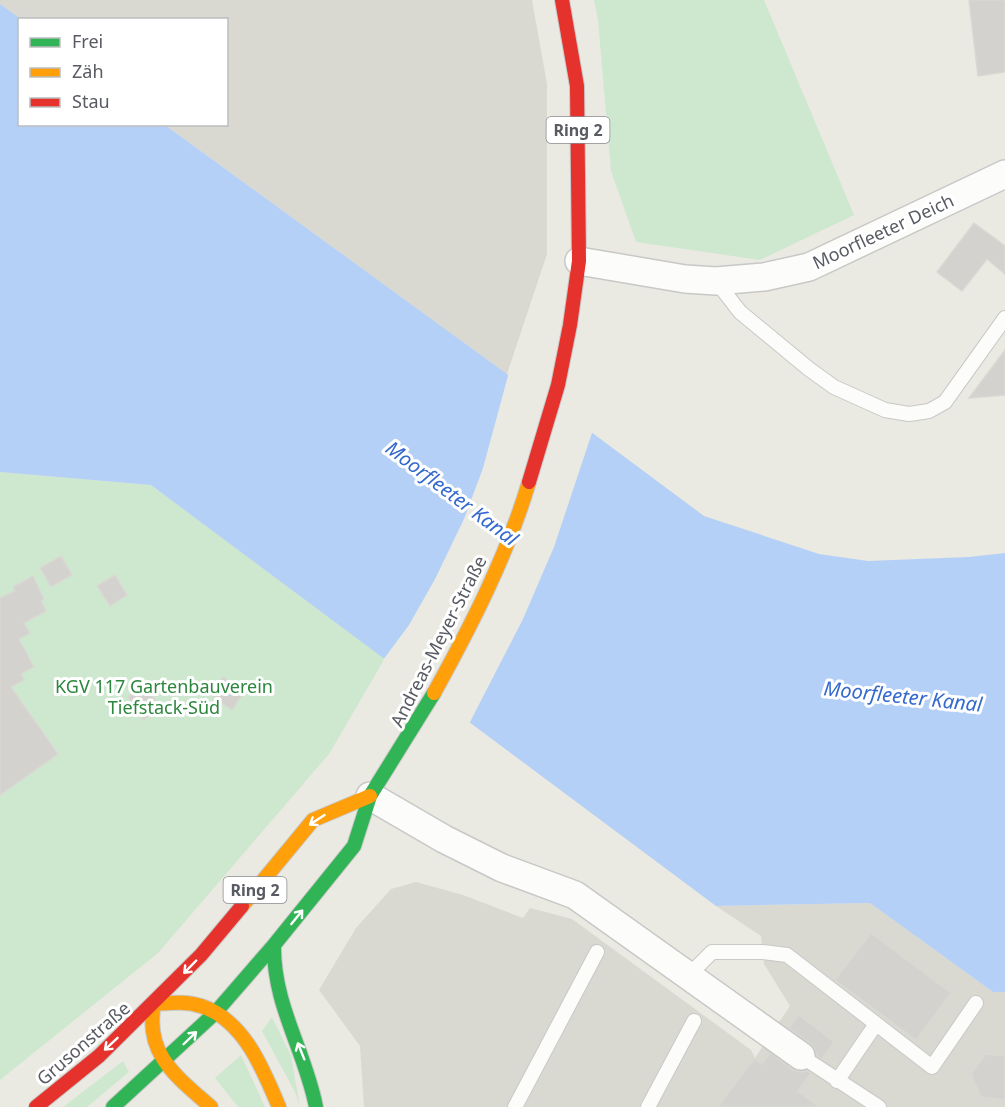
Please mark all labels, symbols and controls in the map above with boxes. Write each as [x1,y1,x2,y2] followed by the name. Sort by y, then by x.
[18,18,228,126] legend
[72,29,103,53] text: Frei
[72,59,104,83] text: Zäh
[72,89,110,113] text: Stau
[546,117,610,143] road number: Ring 2
[809,188,957,274] street label: Moorfleeter Deich
[380,434,524,552] water label: Moorfleeter Kanal
[384,551,492,731] street label: Andreas-Meyer-Straße
[55,674,273,719] park label: KGV 117 Gartenbauverein Tiefstack-Süd
[822,674,984,718] water label: Moorfleeter Kanal
[309,814,326,827] one-way arrow
[224,877,286,903] road number: Ring 2
[290,910,304,925] one-way arrow
[182,960,197,975] one-way arrow
[31,996,135,1090] street label: Grusonstraße
[182,1030,197,1045] one-way arrow
[104,1037,119,1051] one-way arrow
[295,1042,306,1060] one-way arrow

